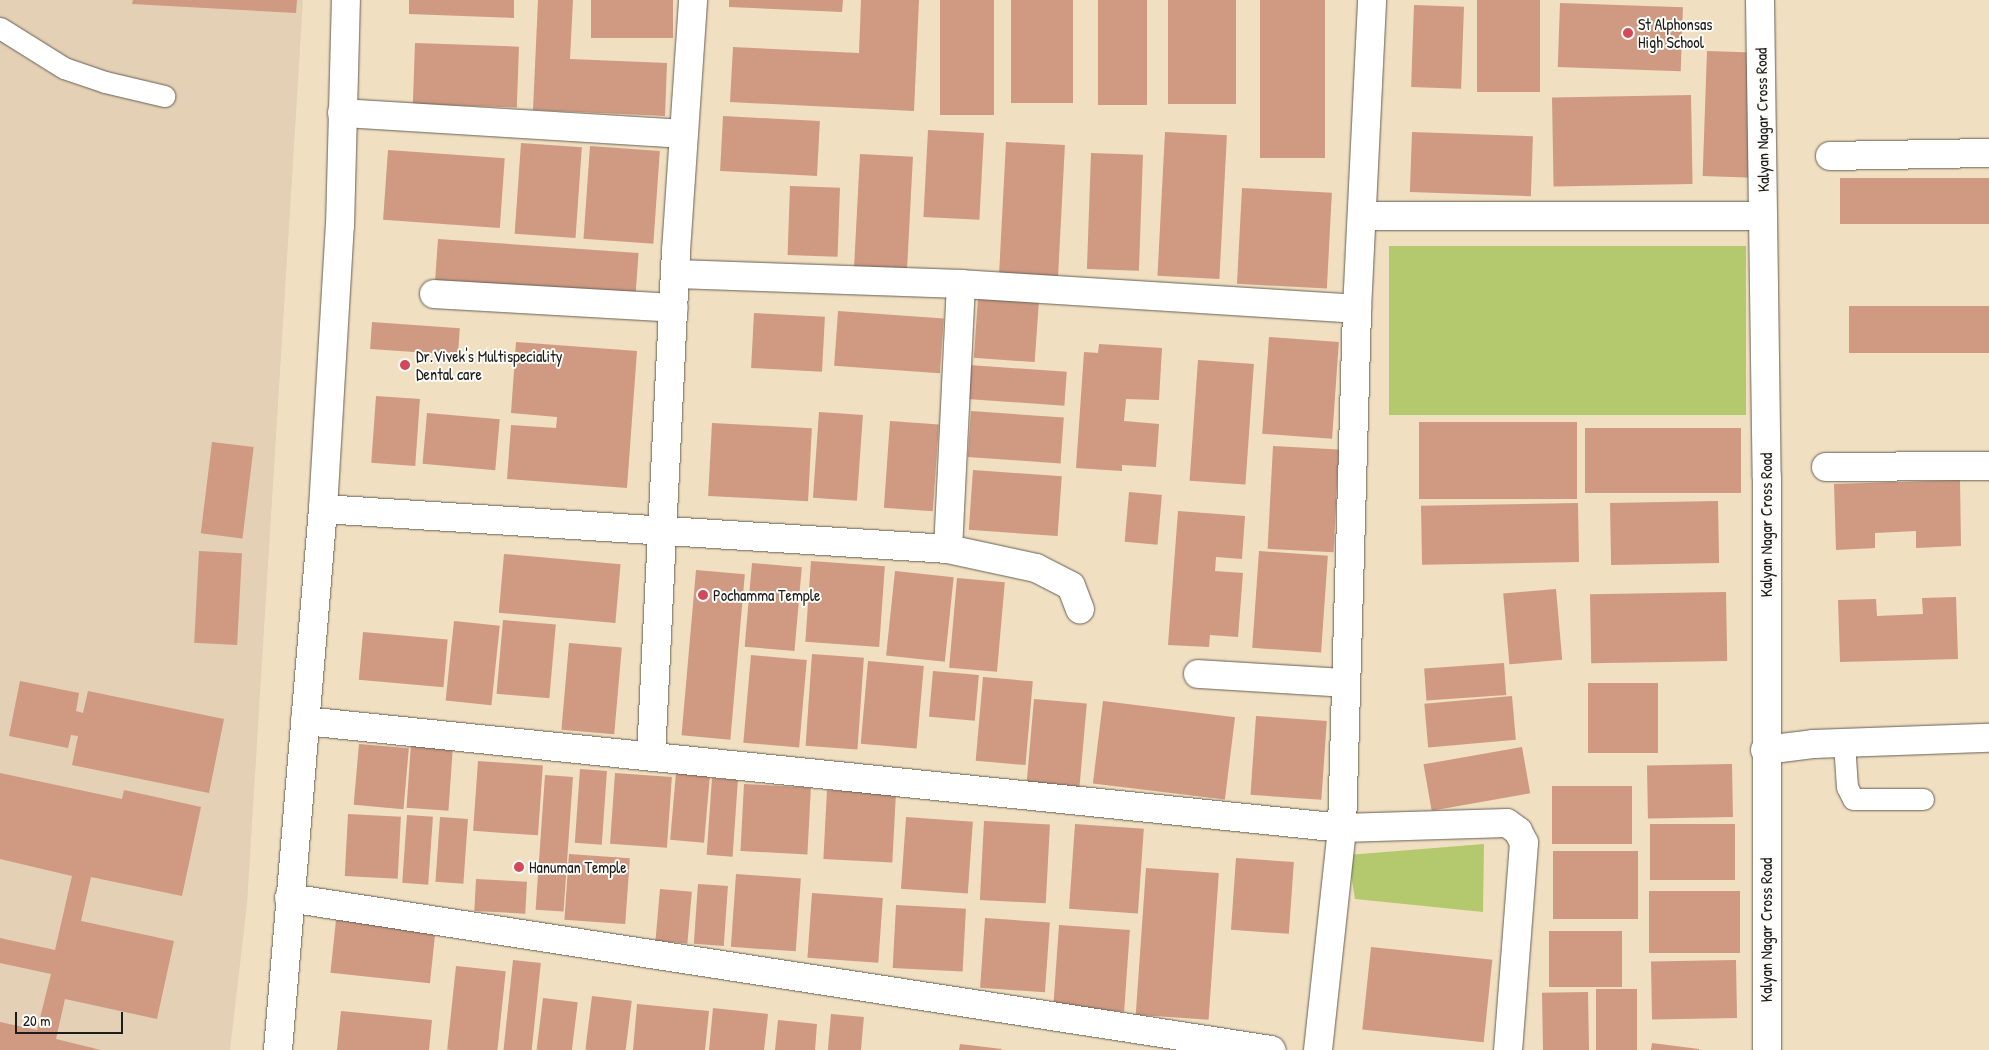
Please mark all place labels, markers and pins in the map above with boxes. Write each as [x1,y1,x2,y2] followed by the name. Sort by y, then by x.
[1638,14,1712,52] place label: St Alphonsas High School
[1622,27,1634,39] marker: St Alphonsas High School
[416,346,562,384] place label: Dr.Vivek's Multispeciality Dental care
[398,358,412,372] marker: Dr.Vivek's Multispeciality Dental care
[713,585,820,605] place label: Pochamma Temple
[697,589,709,601] marker: Pochamma Temple
[529,857,627,877] place label: Hanuman Temple
[513,861,525,873] marker: Hanuman Temple

